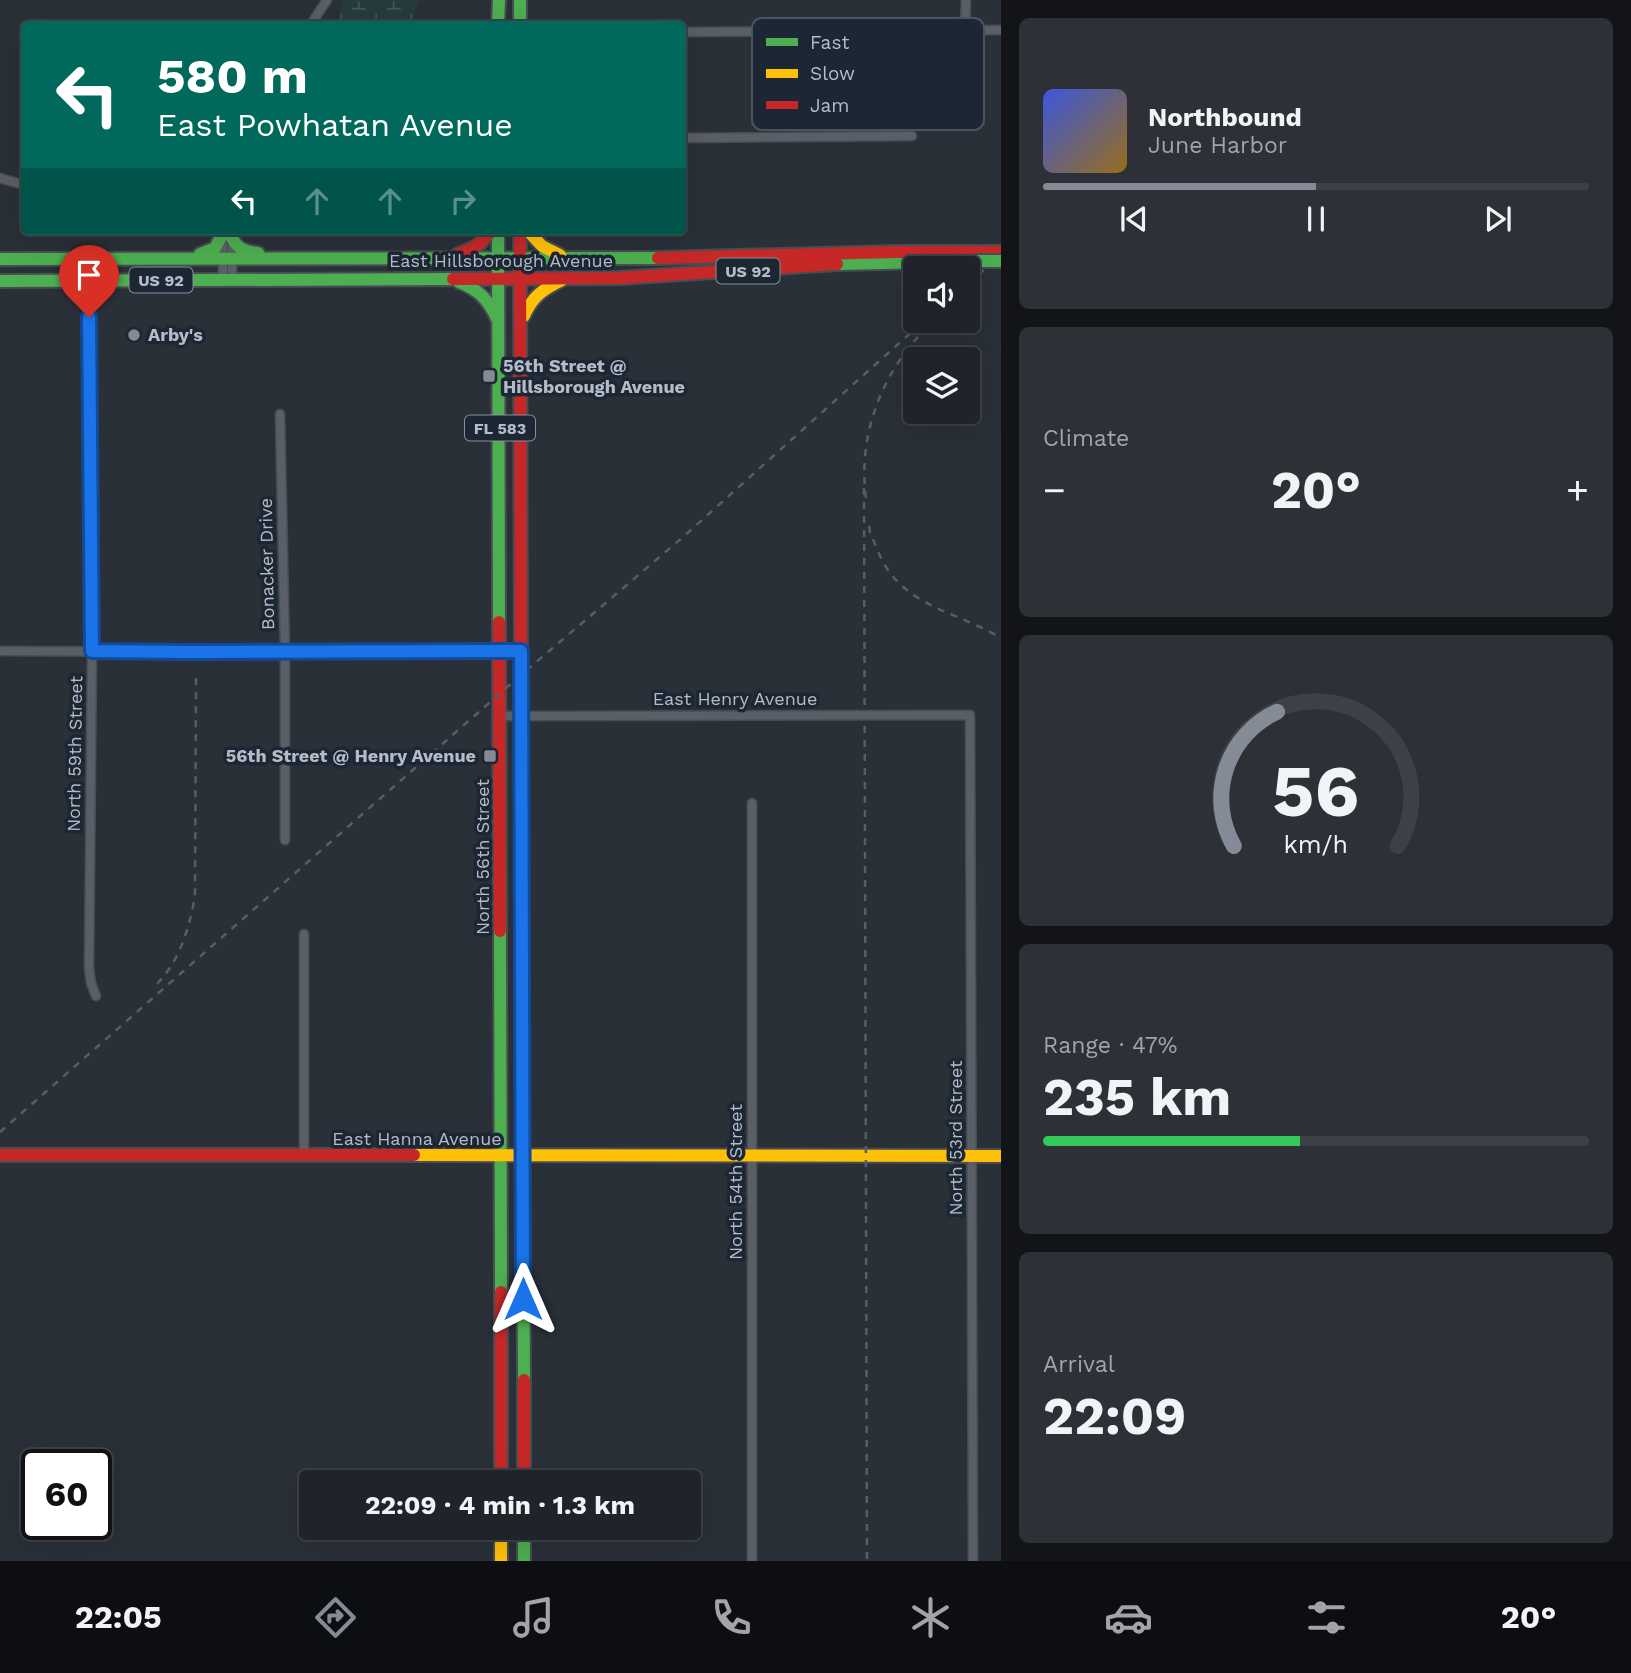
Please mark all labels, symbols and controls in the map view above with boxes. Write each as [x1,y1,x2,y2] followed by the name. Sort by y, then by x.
[752,18,984,130] legend
[810,31,849,54] text: Fast
[157,47,308,105] text: 580 m
[42,49,133,140] icon: left
[810,62,855,85] text: Slow
[810,94,849,117] text: Jam
[1148,102,1302,132] text: Northbound
[157,106,513,144] text: East Powhatan Avenue
[1148,132,1287,159] text: June Harbor
[225,182,263,220] icon: left
[298,182,336,220] icon: ahead
[371,182,409,220] icon: ahead
[444,182,482,220] icon: right
[1115,200,1153,238] icon: previous
[1297,200,1335,238] icon: pause
[1479,200,1517,238] icon: next
[59,245,119,317] pin
[389,250,613,271] street label: East Hillsborough Avenue
[70,256,108,294] icon: arrive
[903,256,980,424] map controls
[903,256,980,333] button: sound
[716,258,780,284] road number: US 92
[130,268,192,292] road number: US 92
[148,324,203,345] place label: Arby's
[126,327,142,343] marker: Arby's
[903,347,980,424] button: layers
[503,355,685,397] place label: 56th Street @ Hillsborough Avenue
[481,368,497,384] marker: 56th Street @ Hillsborough Avenue
[465,416,535,440] road number: FL 583
[1043,425,1129,452] text: Climate
[1271,460,1361,521] text: 20°
[1043,468,1066,512] text: −
[1566,468,1589,512] text: +
[255,498,278,630] street label: Bonacker Drive
[63,675,86,832] street label: North 59th Street
[653,688,817,709] street label: East Henry Avenue
[226,745,476,766] place label: 56th Street @ Henry Avenue
[482,748,498,764] marker: 56th Street @ Henry Avenue
[1272,749,1360,835] text: 56
[472,779,493,935] street label: North 56th Street
[1284,830,1348,859] text: km/h
[1043,1032,1177,1059] text: Range · 47%
[945,1060,966,1216] street label: North 53rd Street
[1043,1067,1231,1128] text: 235 km
[725,1104,746,1260] street label: North 54th Street
[332,1128,502,1149] street label: East Hanna Avenue
[486,1262,560,1336] position arrow
[1043,1351,1115,1378] text: Arrival
[1043,1386,1186,1447] text: 22:09
[21,1449,112,1540] speed limit sign: 60
[365,1490,635,1520] text: 22:09 · 4 min · 1.3 km
[311,1593,360,1642] icon: directions
[509,1593,558,1642] icon: music
[707,1593,756,1642] icon: phone
[906,1593,955,1642] icon: climate
[1104,1593,1153,1642] icon: car
[1302,1593,1351,1642] icon: filters
[75,1598,162,1636] text: 22:05
[1501,1598,1556,1636] text: 20°

